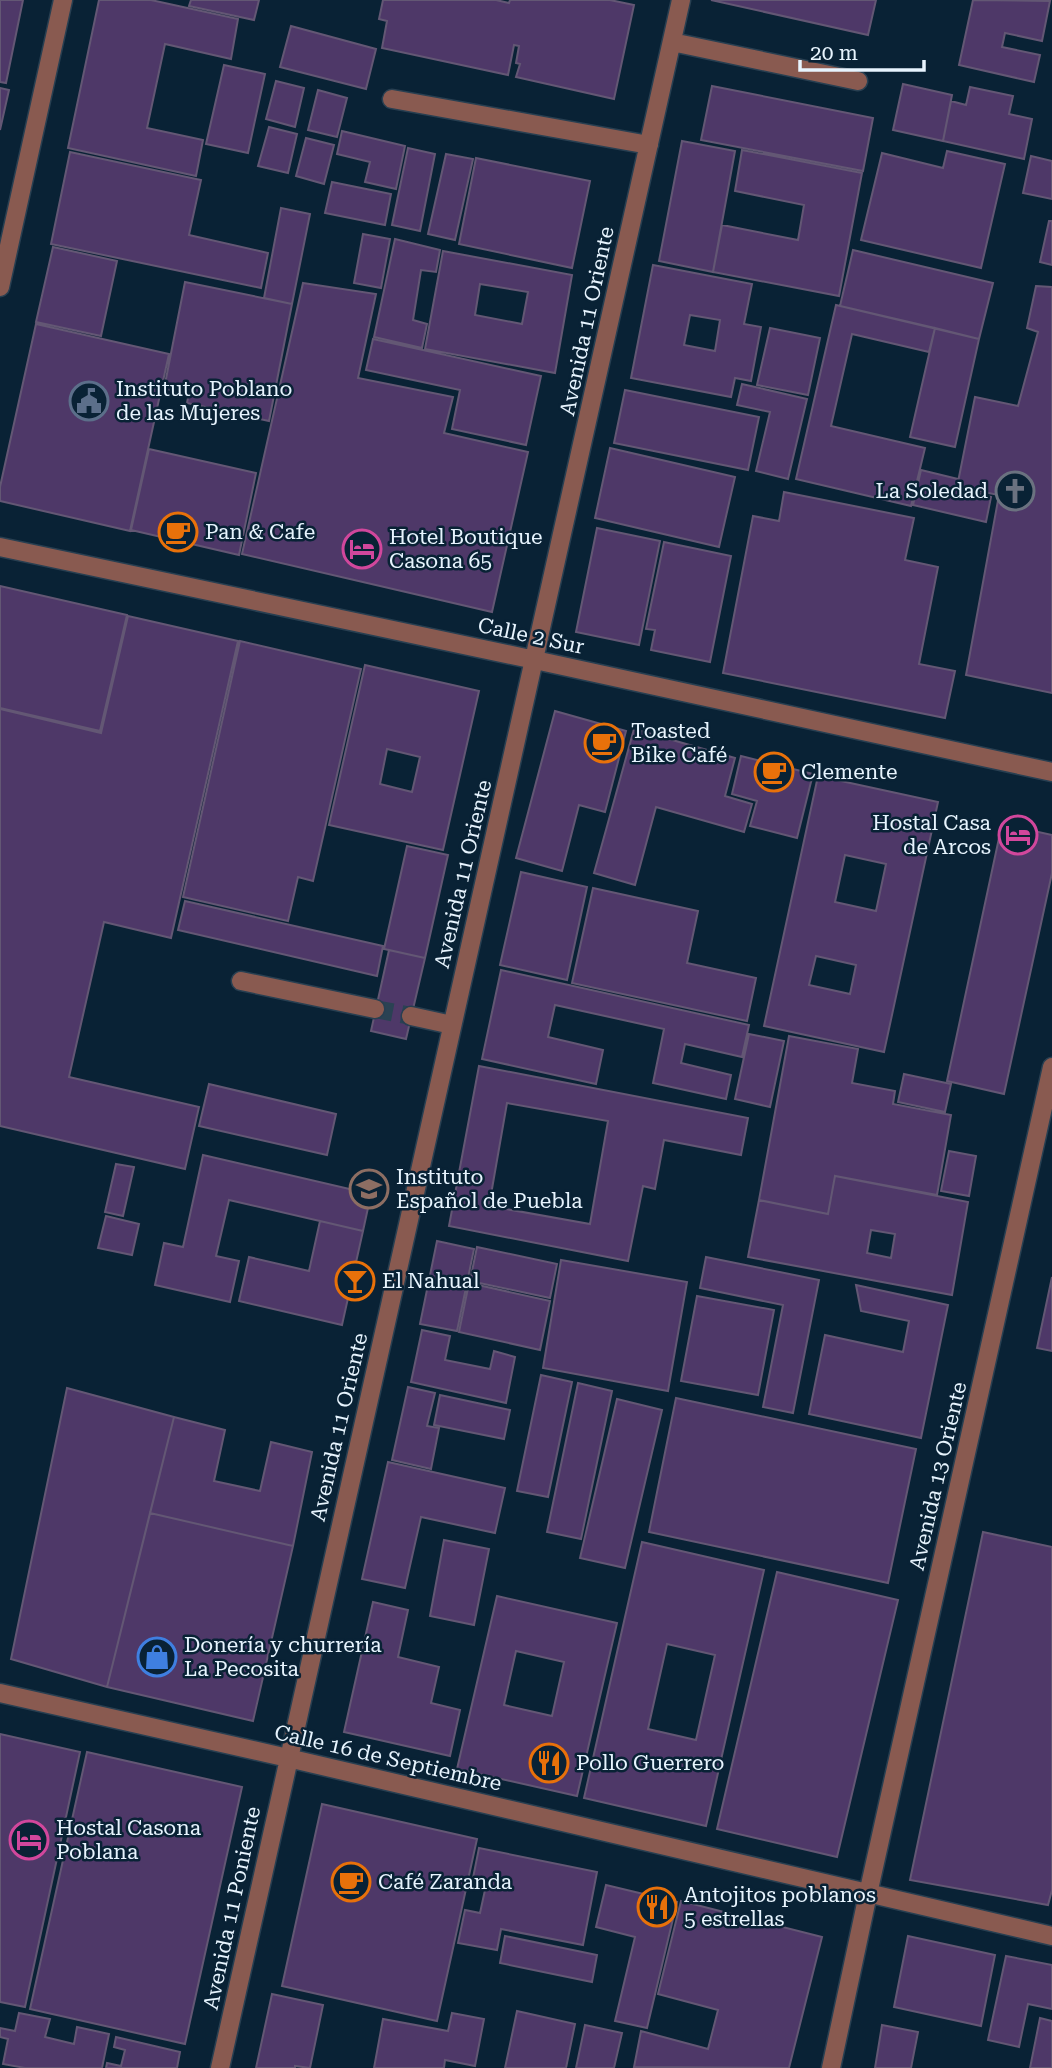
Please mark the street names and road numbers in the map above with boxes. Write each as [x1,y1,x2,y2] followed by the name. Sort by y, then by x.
[555,224,619,418] street label: Avenida 11 Oriente
[476,613,587,659] street label: Calle 2 Sur
[430,777,496,971] street label: Avenida 11 Oriente
[306,1330,372,1524] street label: Avenida 11 Oriente
[905,1379,971,1573] street label: Avenida 13 Oriente
[272,1720,504,1796] street label: Calle 16 de Septiembre
[199,1804,265,2012] street label: Avenida 11 Poniente

